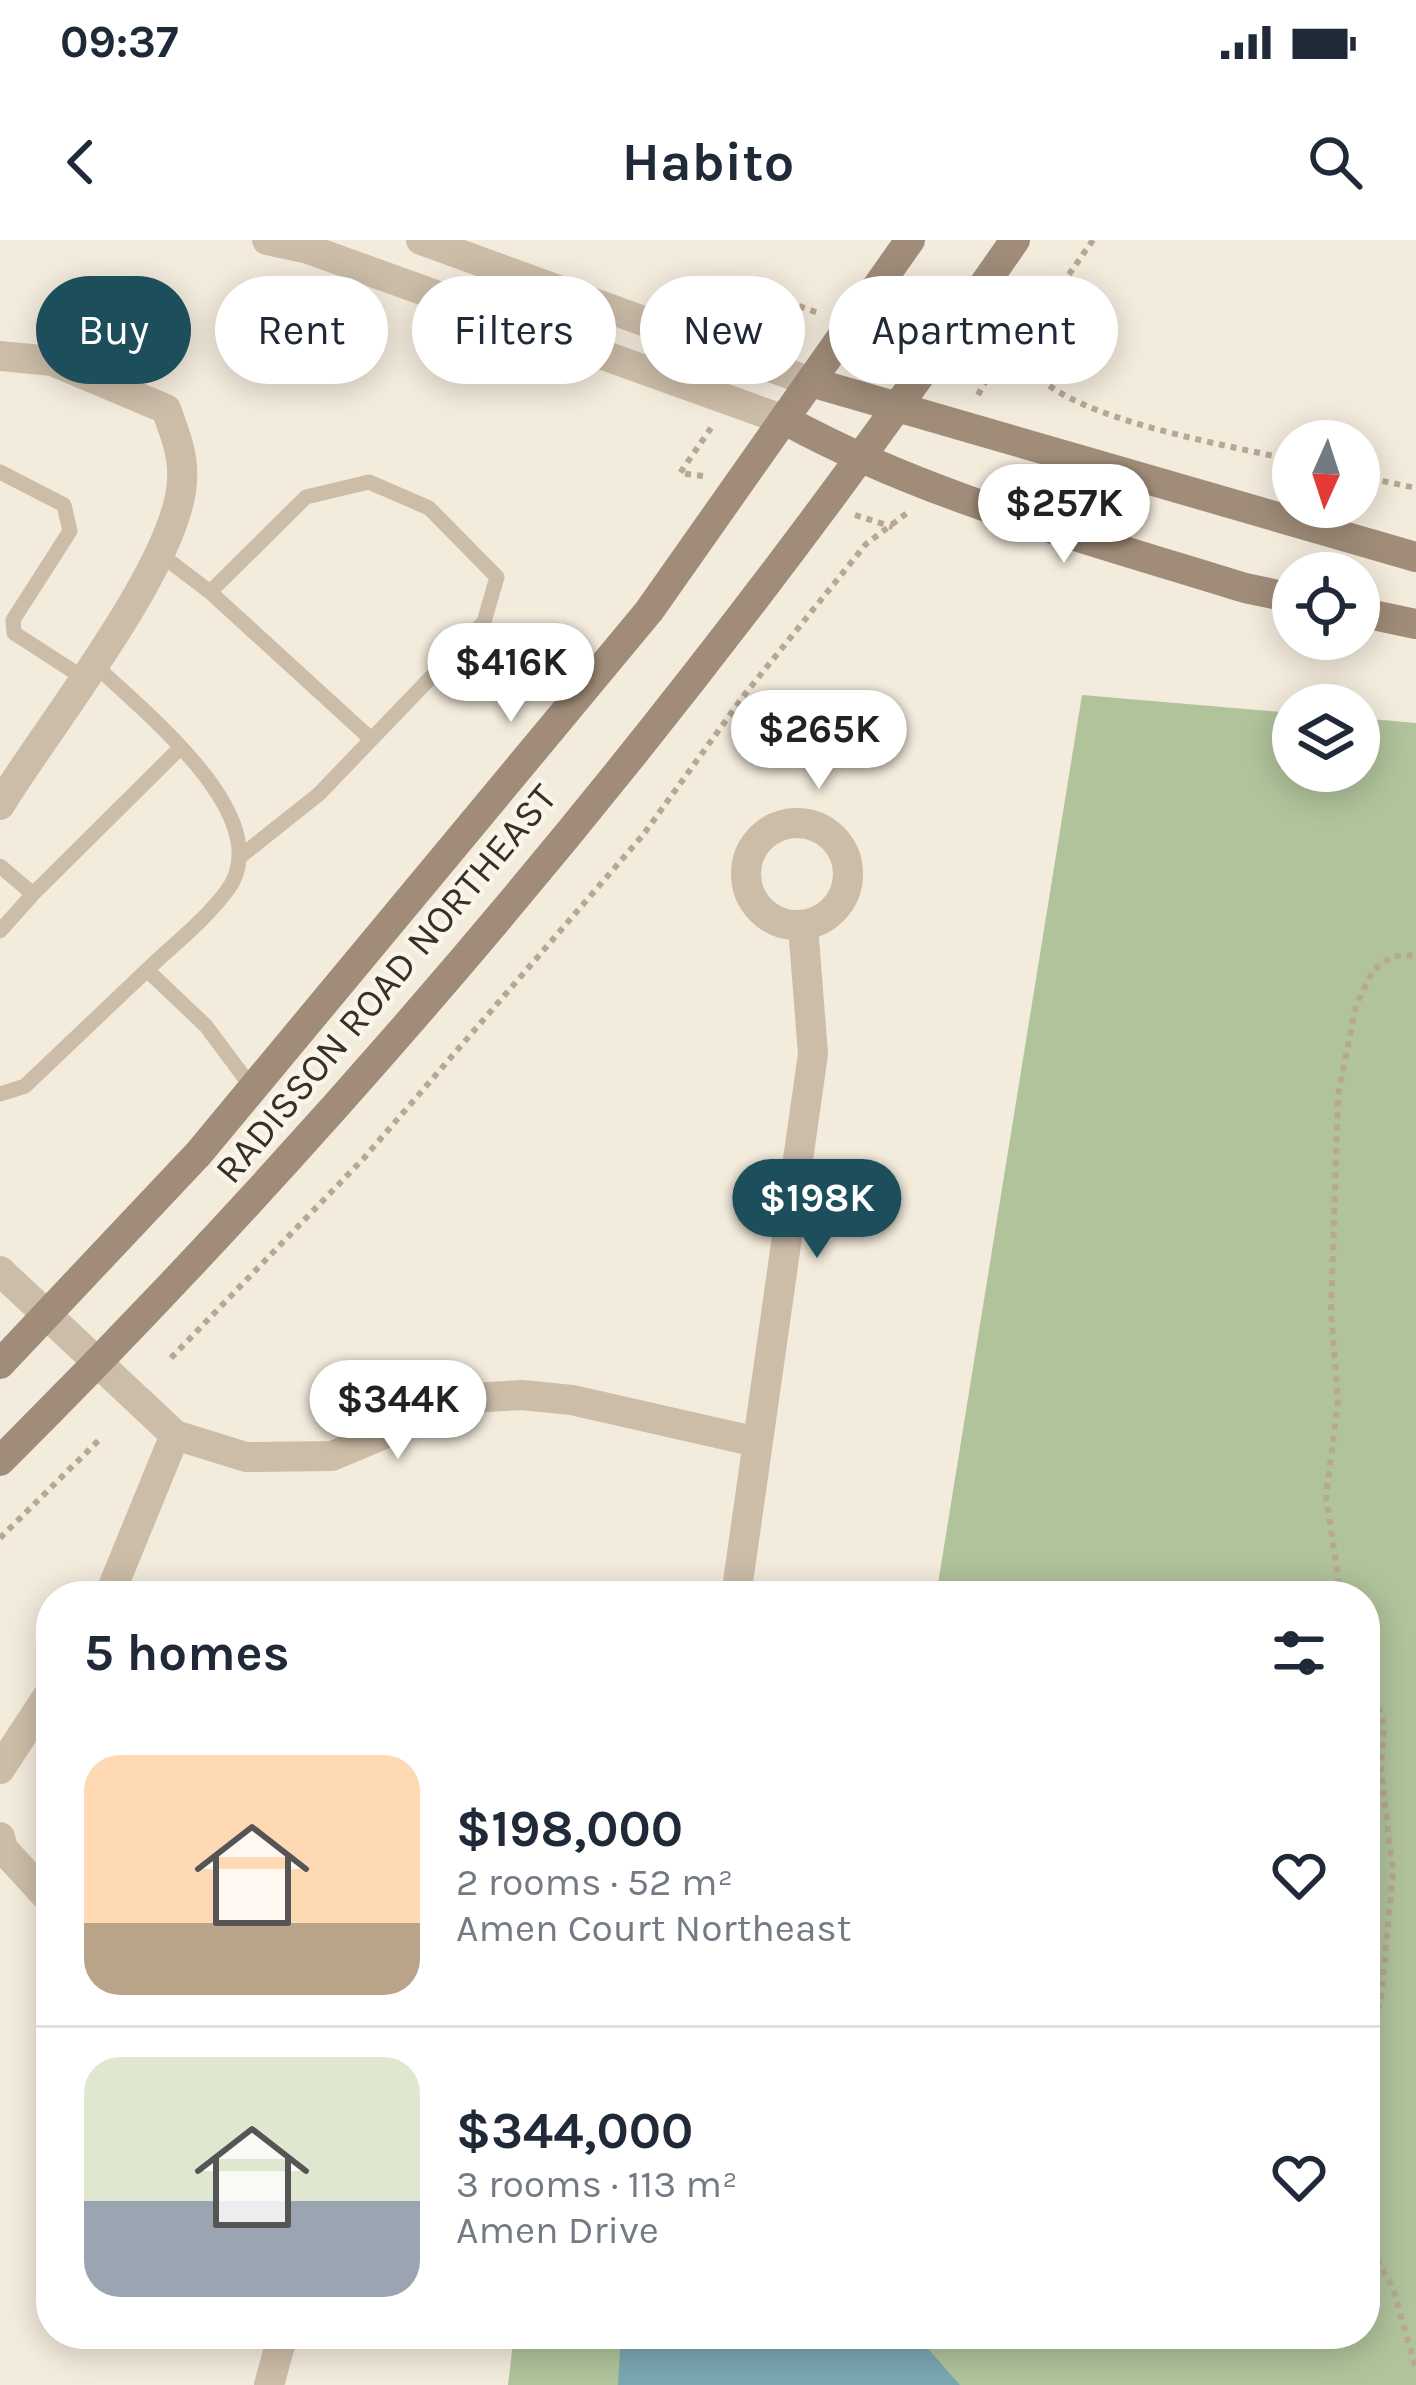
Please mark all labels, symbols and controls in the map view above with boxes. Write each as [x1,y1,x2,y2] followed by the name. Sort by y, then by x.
[60,16,178,68] text: 09:37
[48,129,114,195] icon: back
[1302,129,1368,195] icon: search
[622,130,794,194] text: Habito
[36,276,191,384] chip: Buy
[215,276,388,384] chip: Rent
[412,276,616,384] chip: Filters
[640,276,805,384] chip: New
[829,276,1118,384] chip: Apartment
[1272,420,1380,528] north arrow
[1272,420,1380,792] map controls
[980,464,1148,566] pin: $257K
[1005,480,1123,526] text: $257K
[1272,552,1380,660] button: locate
[427,623,595,725] pin: $416K
[454,639,568,685] text: $416K
[1272,684,1380,792] button: layers
[735,690,903,792] pin: $265K
[758,706,880,752] text: $265K
[205,775,566,1192] street label: RADISSON ROAD NORTHEAST
[733,1159,901,1261] pin: $198K
[759,1175,875,1221] text: $198K
[314,1360,482,1462] pin: $344K
[336,1376,460,1422] text: $344K
[1266,1620,1332,1686] icon: filters
[84,1623,290,1683] text: 5 homes
[456,1799,683,1859] text: $198,000
[180,1803,324,1947] icon: home
[1266,1842,1332,1908] icon: heart
[456,1859,733,1905] text: 2 rooms · 52 m²
[456,1905,852,1951] text: Amen Court Northeast
[456,2101,693,2161] text: $344,000
[180,2105,324,2249] icon: home
[1266,2144,1332,2210] icon: heart
[456,2161,738,2207] text: 3 rooms · 113 m²
[456,2207,659,2253] text: Amen Drive

